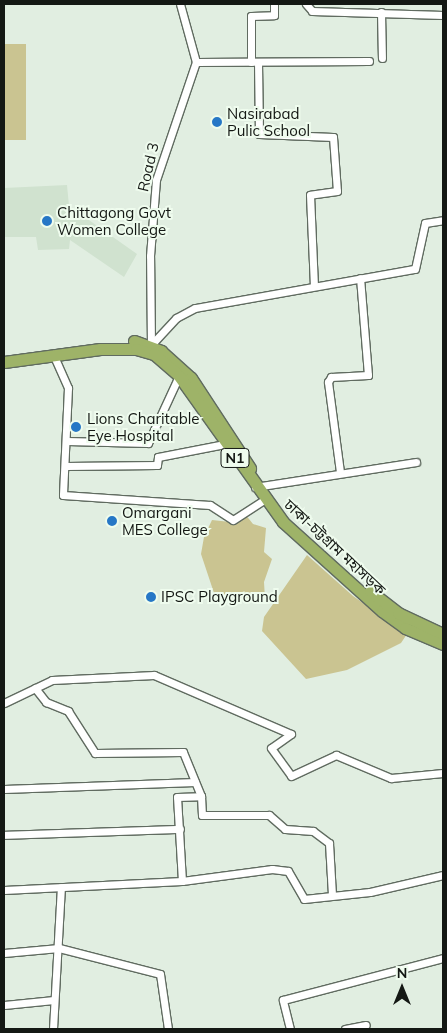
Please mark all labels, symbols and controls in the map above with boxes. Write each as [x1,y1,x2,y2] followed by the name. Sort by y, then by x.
[227,104,310,139] place label: Nasirabad Pulic School
[211,116,223,128] marker: Nasirabad Pulic School
[134,141,162,193] street label: Road 3
[57,203,171,238] place label: Chittagong Govt Women College
[41,215,53,227] marker: Chittagong Govt Women College
[87,409,199,444] place label: Lions Charitable Eye Hospital
[69,420,83,434] marker: Lions Charitable Eye Hospital
[220,446,250,469] road number: N1
[281,495,389,599] street label: ঢাকা-চট্টগ্রাম মহাসড়ক
[122,503,208,538] place label: Omargani MES College
[106,515,118,527] marker: Omargani MES College
[161,588,278,606] place label: IPSC Playground
[145,591,157,603] marker: IPSC Playground
[377,963,427,1013] north arrow
[397,964,407,982] text: N

